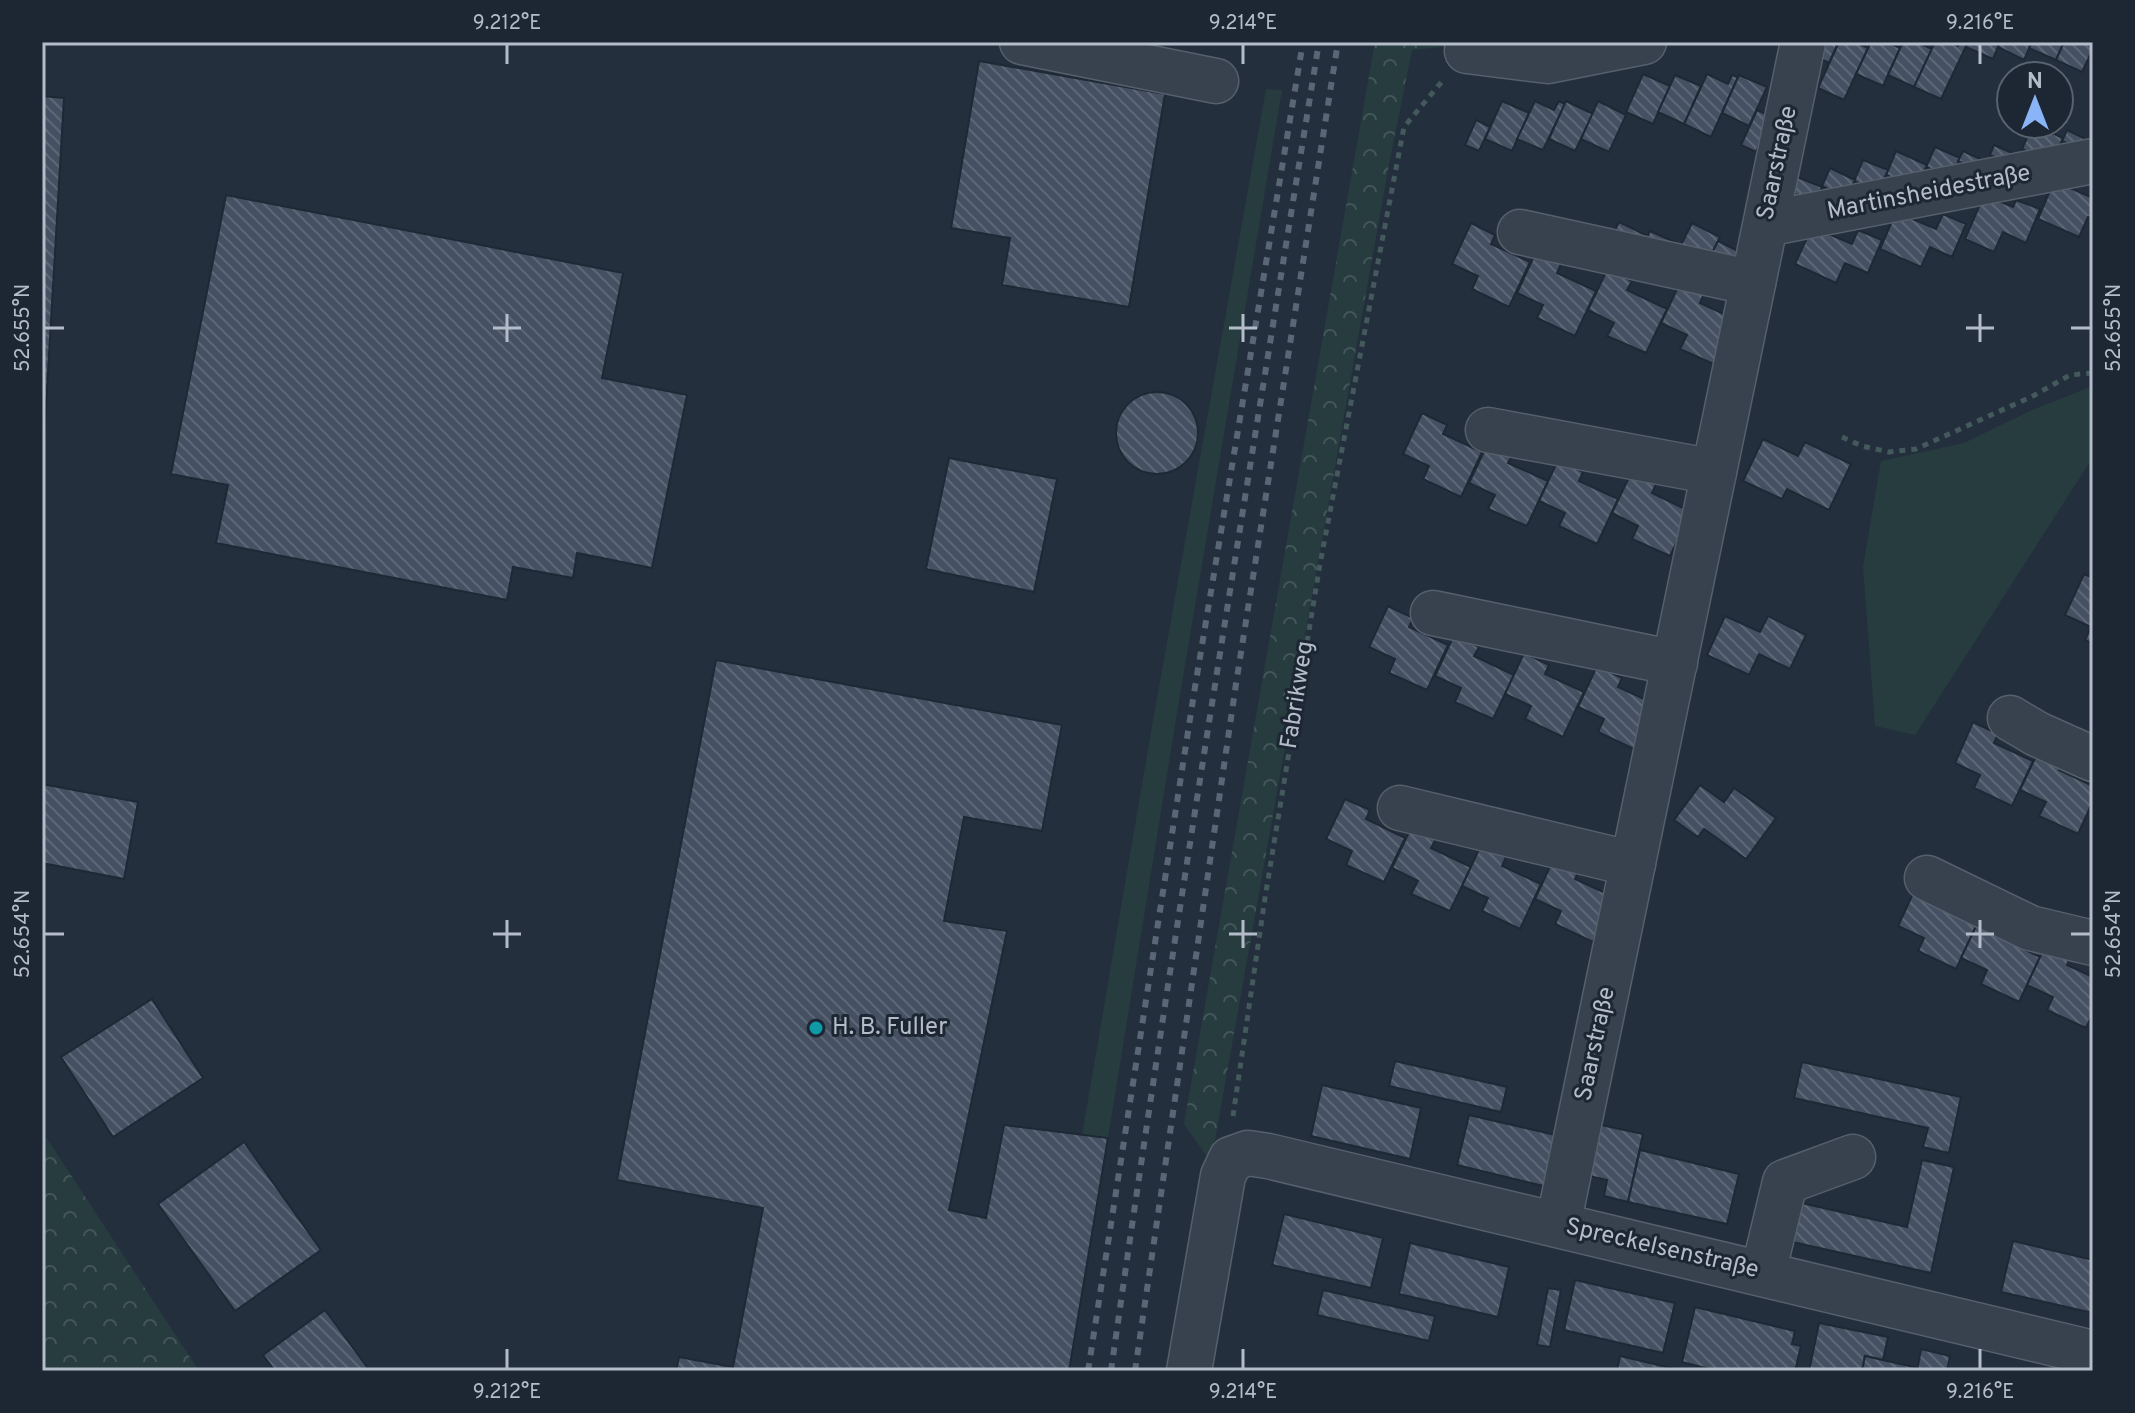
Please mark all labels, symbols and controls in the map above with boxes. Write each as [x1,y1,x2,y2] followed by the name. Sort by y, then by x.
[473,11,541,37] text: 9.212°E
[1209,11,1277,37] text: 9.214°E
[1946,11,2014,37] text: 9.216°E
[1995,60,2075,140] north arrow
[2027,69,2043,96] text: N
[1751,103,1805,223] street label: Saarstraße
[1825,159,2033,227] street label: Martinsheidestraße
[11,284,37,372] text: 52.655°N
[2102,284,2128,372] text: 52.655°N
[1275,639,1321,751] street label: Fabrikweg
[11,890,37,978] text: 52.654°N
[2102,890,2128,978] text: 52.654°N
[1569,984,1623,1104] street label: Saarstraße
[832,1013,948,1043] place label: H. B. Fuller
[807,1019,825,1037] marker: H. B. Fuller
[1562,1212,1762,1286] street label: Spreckelsenstraße
[473,1380,541,1406] text: 9.212°E
[1209,1380,1277,1406] text: 9.214°E
[1946,1380,2014,1406] text: 9.216°E

